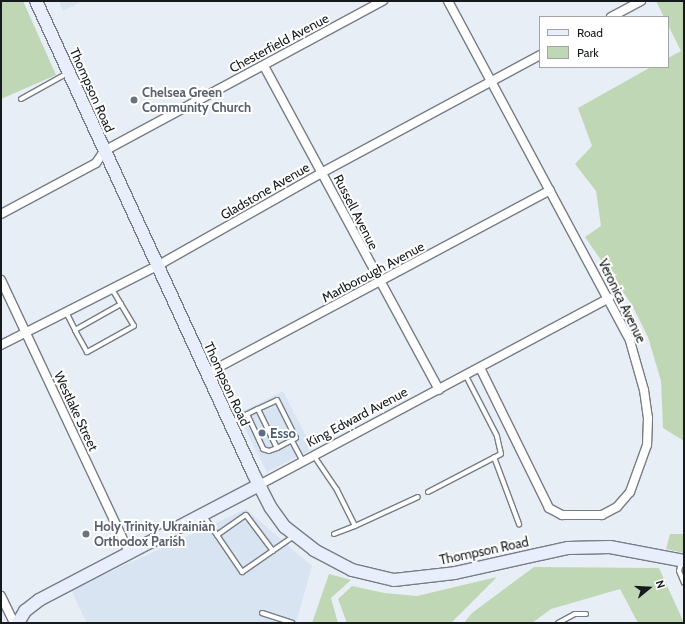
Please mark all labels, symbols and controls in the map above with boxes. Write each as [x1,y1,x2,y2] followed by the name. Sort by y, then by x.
[227,10,331,76] street label: Chesterfield Avenue
[539,16,669,68] legend
[577,25,603,40] text: Road
[66,45,118,135] street label: Thompson Road
[577,45,599,60] text: Park
[142,85,251,116] place label: Chelsea Green Community Church
[129,95,139,105] marker: Chelsea Green Community Church
[218,159,312,223] street label: Gladstone Avenue
[330,172,382,252] street label: Russell Avenue
[319,238,427,306] street label: Marlborough Avenue
[595,257,649,345] street label: Veronica Avenue
[201,340,253,428] street label: Thompson Road
[51,369,101,453] street label: Westlake Street
[304,384,410,450] street label: King Edward Avenue
[270,425,296,441] place label: Esso
[257,428,267,438] marker: Esso
[94,519,215,550] place label: Holy Trinity Ukrainian Orthodox Parish
[81,529,91,539] marker: Holy Trinity Ukrainian Orthodox Parish
[438,534,530,568] street label: Thompson Road
[629,568,669,608] north arrow
[653,578,668,590] text: N

